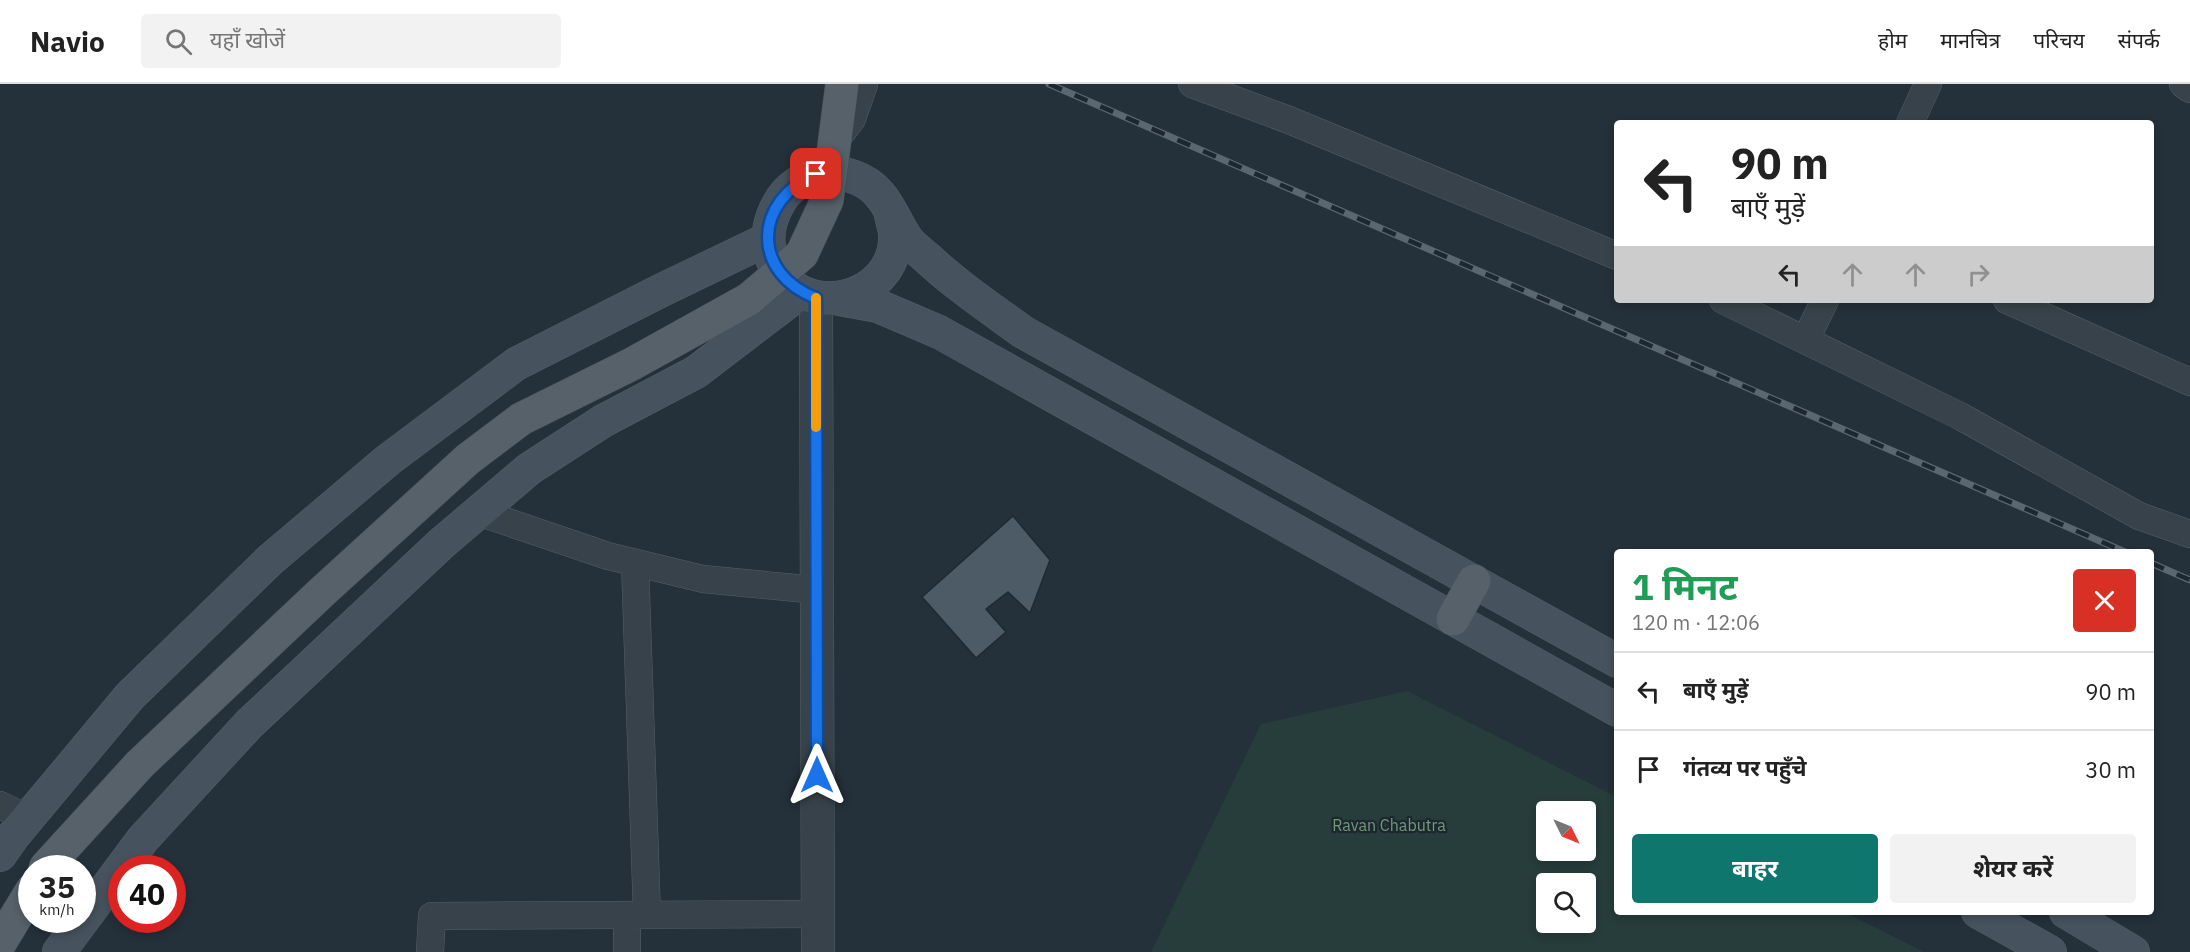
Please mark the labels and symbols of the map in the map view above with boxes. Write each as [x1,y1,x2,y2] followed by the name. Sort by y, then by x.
[790,148,841,199] pin
[785,743,849,807] position arrow
[1536,801,1596,861] north arrow
[1332,815,1446,835] park label: Ravan Chabutra
[108,855,186,933] speed limit sign: 40

